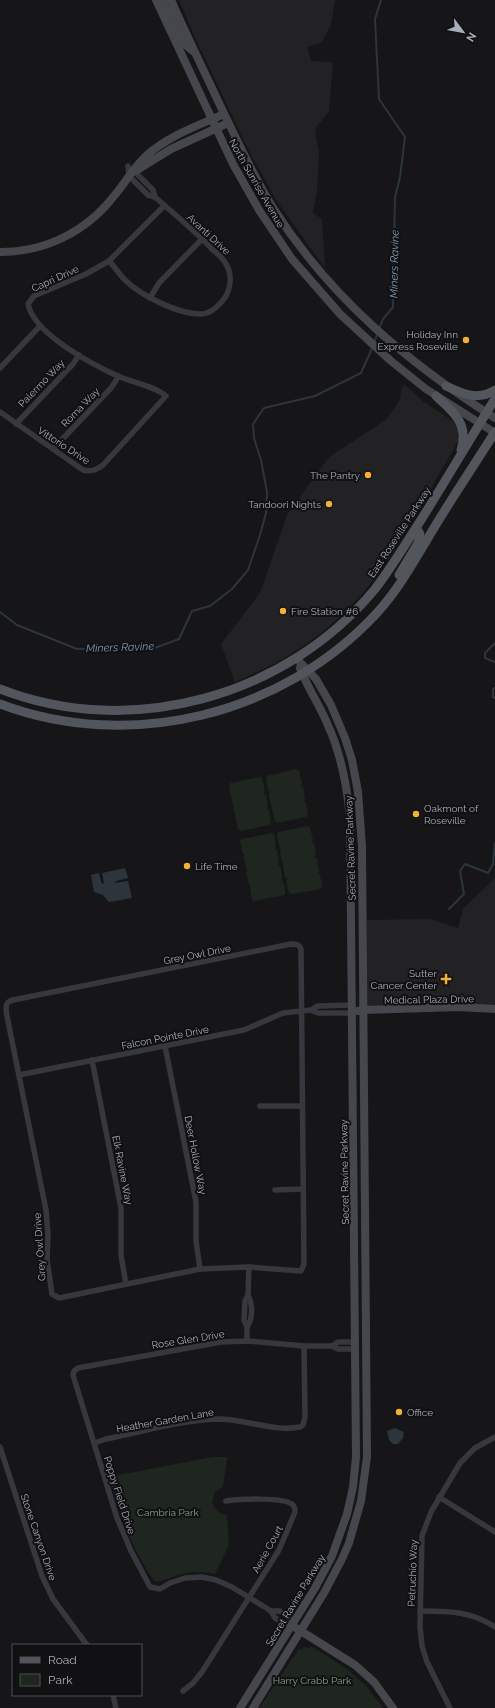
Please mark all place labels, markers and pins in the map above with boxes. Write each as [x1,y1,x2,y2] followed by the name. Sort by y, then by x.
[378,329,458,352] place label: Holiday Inn Express Roseville
[461,335,471,345] marker: Holiday Inn Express Roseville
[310,470,361,481] place label: The Pantry
[363,470,373,480] marker: The Pantry
[248,499,321,510] place label: Tandoori Nights
[324,499,334,509] marker: Tandoori Nights
[278,606,288,616] marker: Fire Station #6
[291,606,358,617] place label: Fire Station #6
[424,803,479,826] place label: Oakmont of Roseville
[411,809,421,819] marker: Oakmont of Roseville
[182,861,192,871] marker: Life Time
[195,861,238,872] place label: Life Time
[371,968,437,991] place label: Sutter Cancer Center
[440,973,452,985] marker: Sutter Cancer Center
[394,1407,404,1417] marker: Office
[407,1407,433,1418] place label: Office

